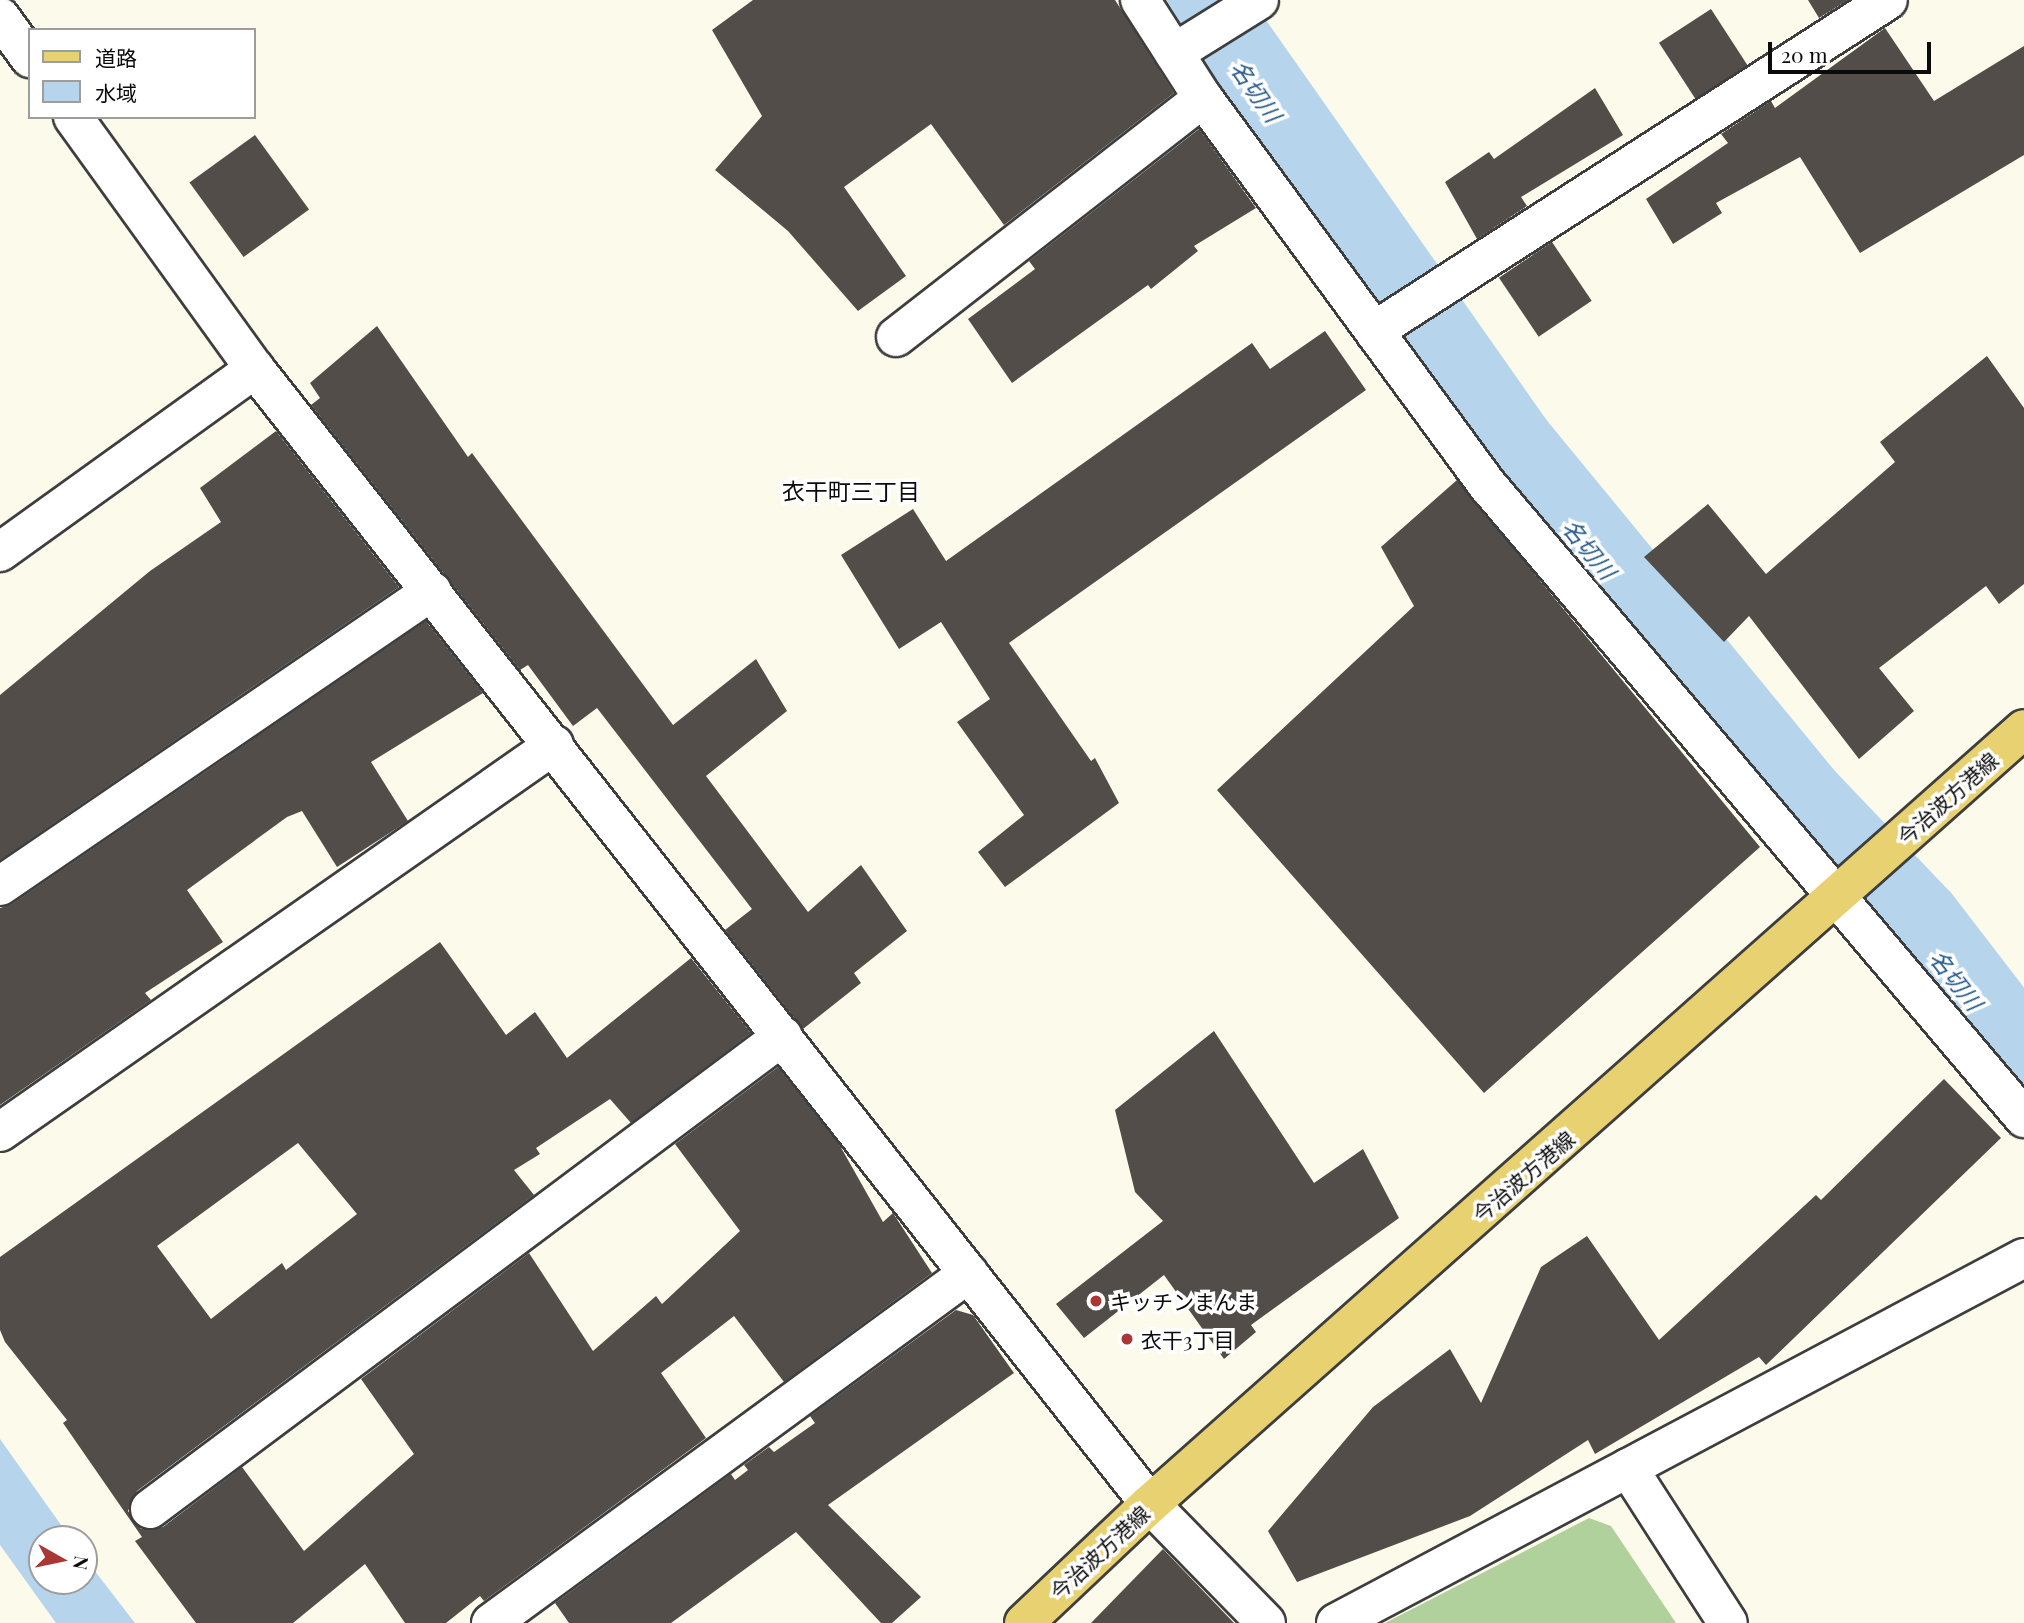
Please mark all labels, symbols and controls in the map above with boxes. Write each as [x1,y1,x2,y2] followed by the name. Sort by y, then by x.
[28,28,256,119] legend
[1772,28,1935,72] scale bar
[1781,40,1828,68] text: 20 m
[95,43,137,71] text: 道路
[1225,55,1287,127] water label: 名切川
[95,78,137,106] text: 水域
[782,477,920,505] district label: 衣干町三丁目
[1557,514,1621,584] water label: 名切川
[1892,746,2002,850] street label: 今治波方港線
[1924,944,1988,1016] water label: 名切川
[1467,1125,1579,1227] street label: 今治波方港線
[1110,1288,1257,1314] place label: キッチンまんま
[1088,1293,1104,1309] marker: キッチンまんま
[1141,1326,1234,1352] place label: 衣干3丁目
[1119,1331,1135,1347] marker: 衣干3丁目
[1044,1500,1154,1604] street label: 今治波方港線
[28,1525,98,1595] north arrow
[68,1554,96,1572] text: N

